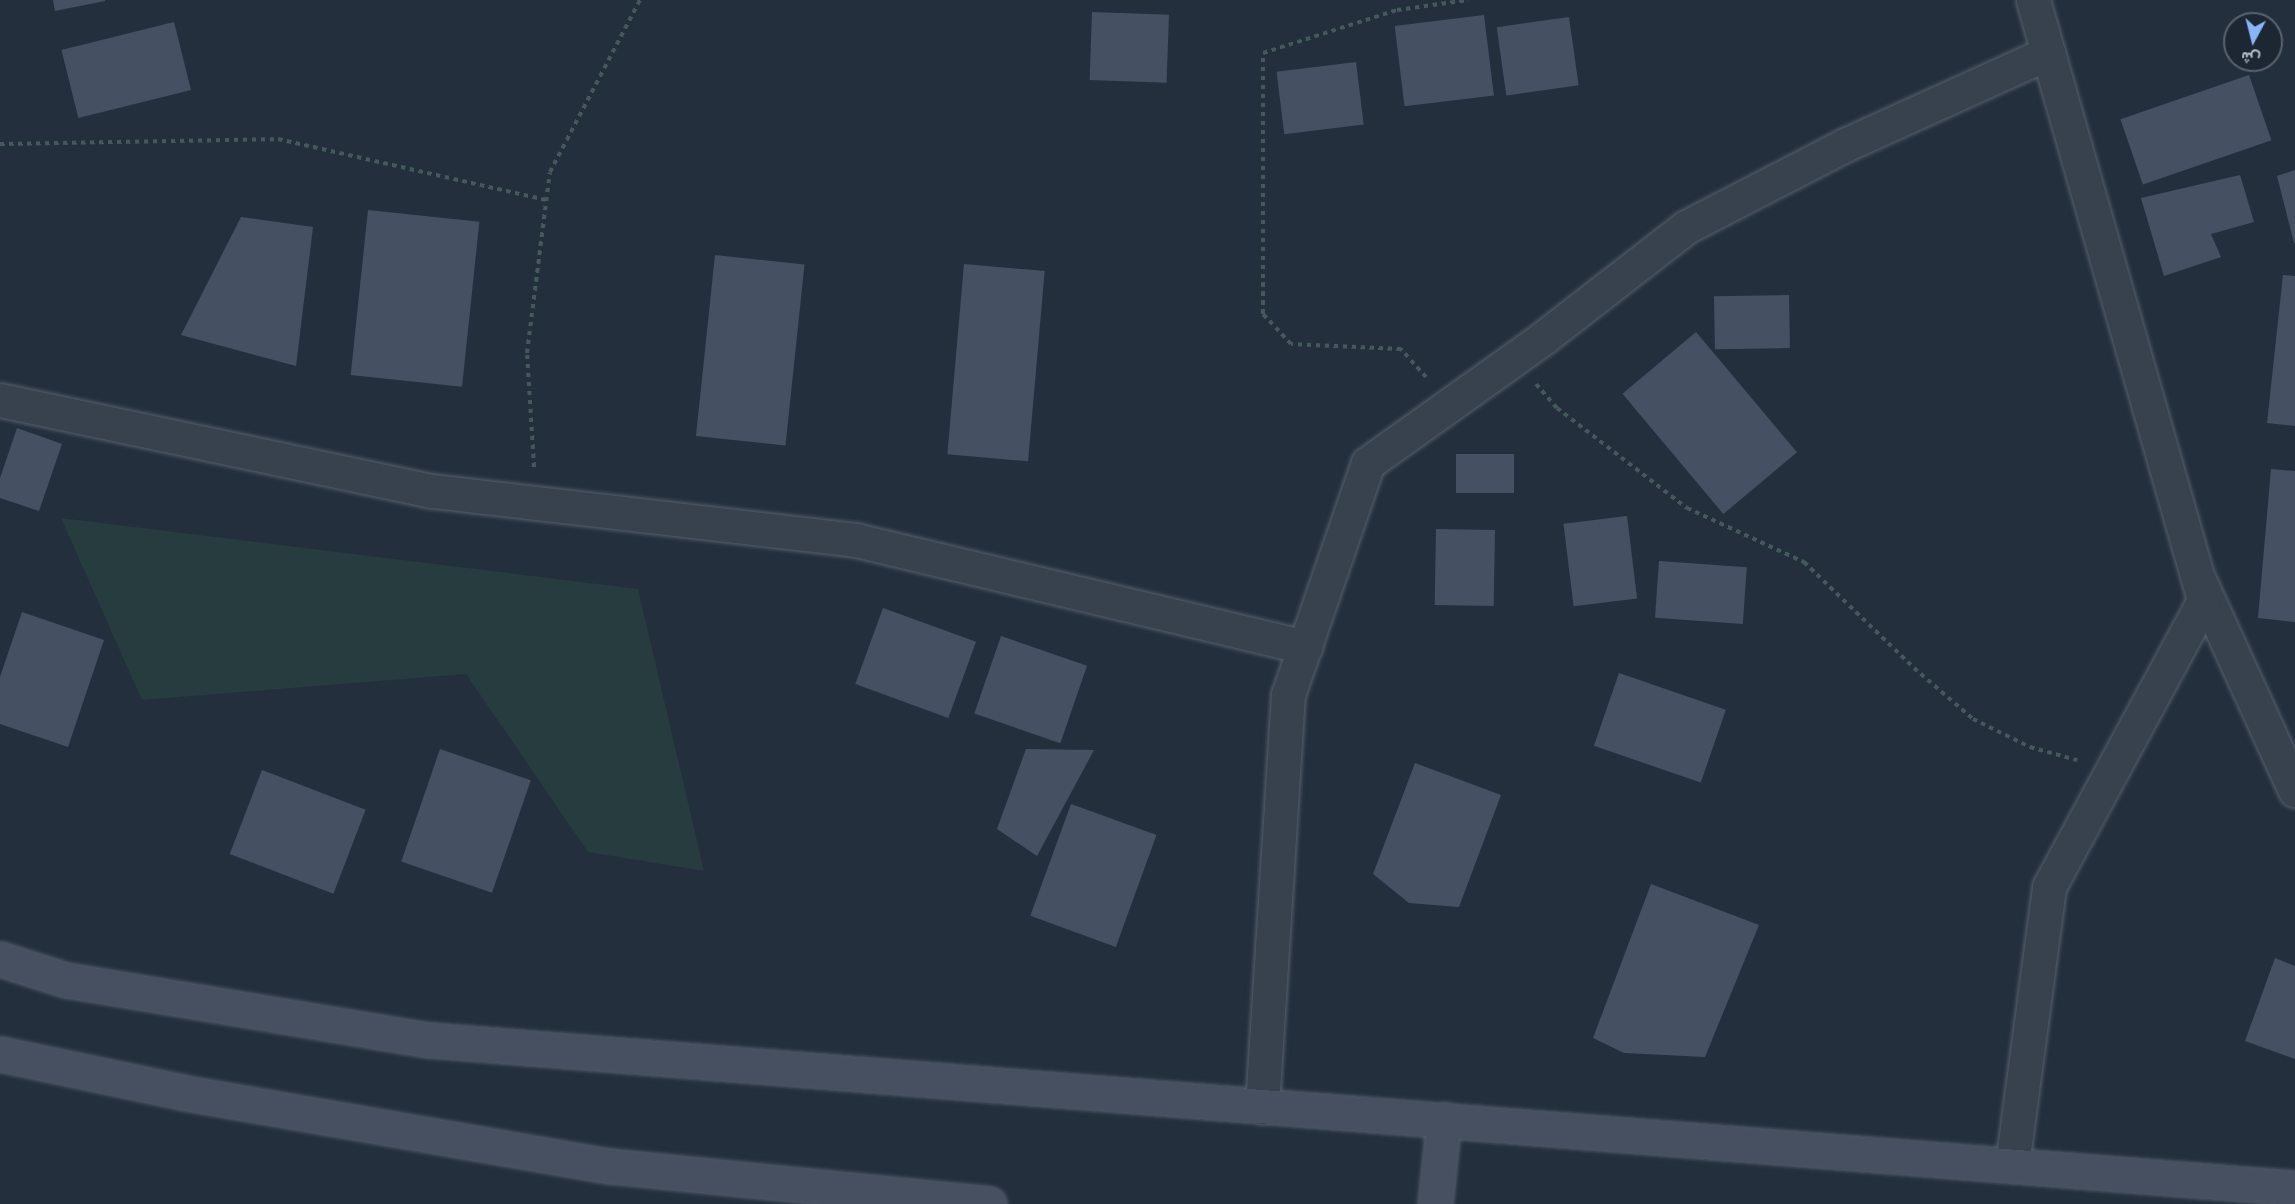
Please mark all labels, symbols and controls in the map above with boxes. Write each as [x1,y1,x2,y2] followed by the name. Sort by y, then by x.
[2223,12,2283,72] north arrow
[2240,46,2262,71] text: ش

